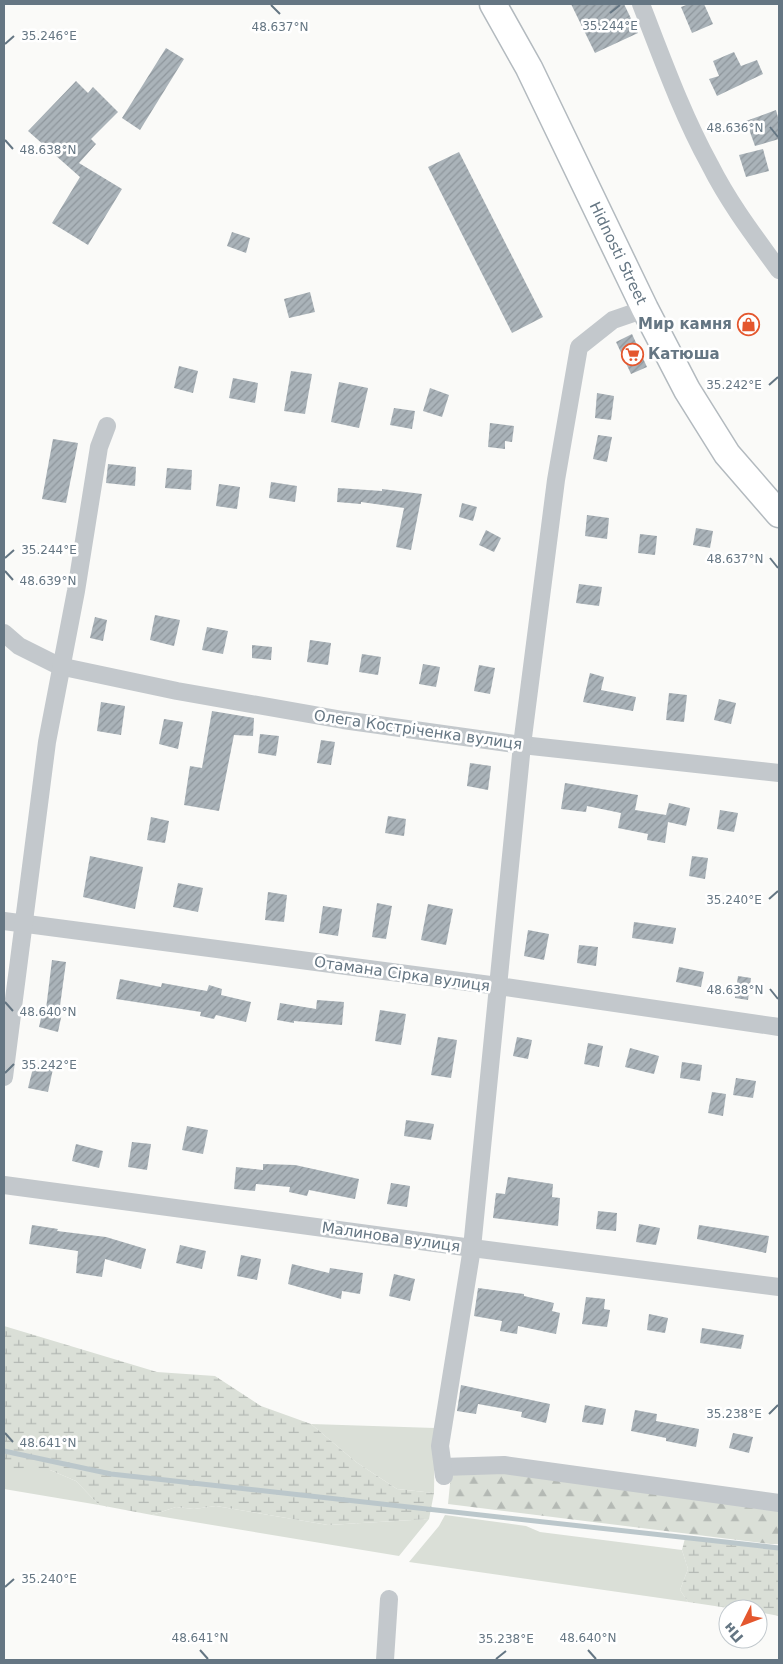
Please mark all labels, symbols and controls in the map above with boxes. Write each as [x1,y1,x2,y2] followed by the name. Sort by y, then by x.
[582,19,638,33] text: 35.244°E
[252,20,308,34] text: 48.637°N
[21,29,77,43] text: 35.246°E
[707,121,763,135] text: 48.636°N
[20,143,76,157] text: 48.638°N
[586,199,651,308] street label: Hidnosti Street
[736,312,760,336] shop icon: Мир камня
[638,315,732,333] place label: Мир камня
[620,342,644,366] supermarket icon: Катюша
[648,345,720,363] place label: Катюша
[706,378,762,392] text: 35.242°E
[21,543,77,557] text: 35.244°E
[707,552,763,566] text: 48.637°N
[20,574,76,588] text: 48.639°N
[313,706,523,754] street label: Олега Костріченка вулиця
[706,893,762,907] text: 35.240°E
[313,953,491,995] street label: Отамана Сірка вулиця
[707,983,763,997] text: 48.638°N
[20,1005,76,1019] text: 48.640°N
[21,1058,77,1072] text: 35.242°E
[321,1218,461,1256] street label: Малинова вулиця
[706,1407,762,1421] text: 35.238°E
[20,1436,76,1450] text: 48.641°N
[21,1572,77,1586] text: 35.240°E
[718,1599,768,1649] north arrow
[720,1619,746,1646] text: Пн
[172,1631,228,1645] text: 48.641°N
[560,1631,616,1645] text: 48.640°N
[478,1632,534,1646] text: 35.238°E

